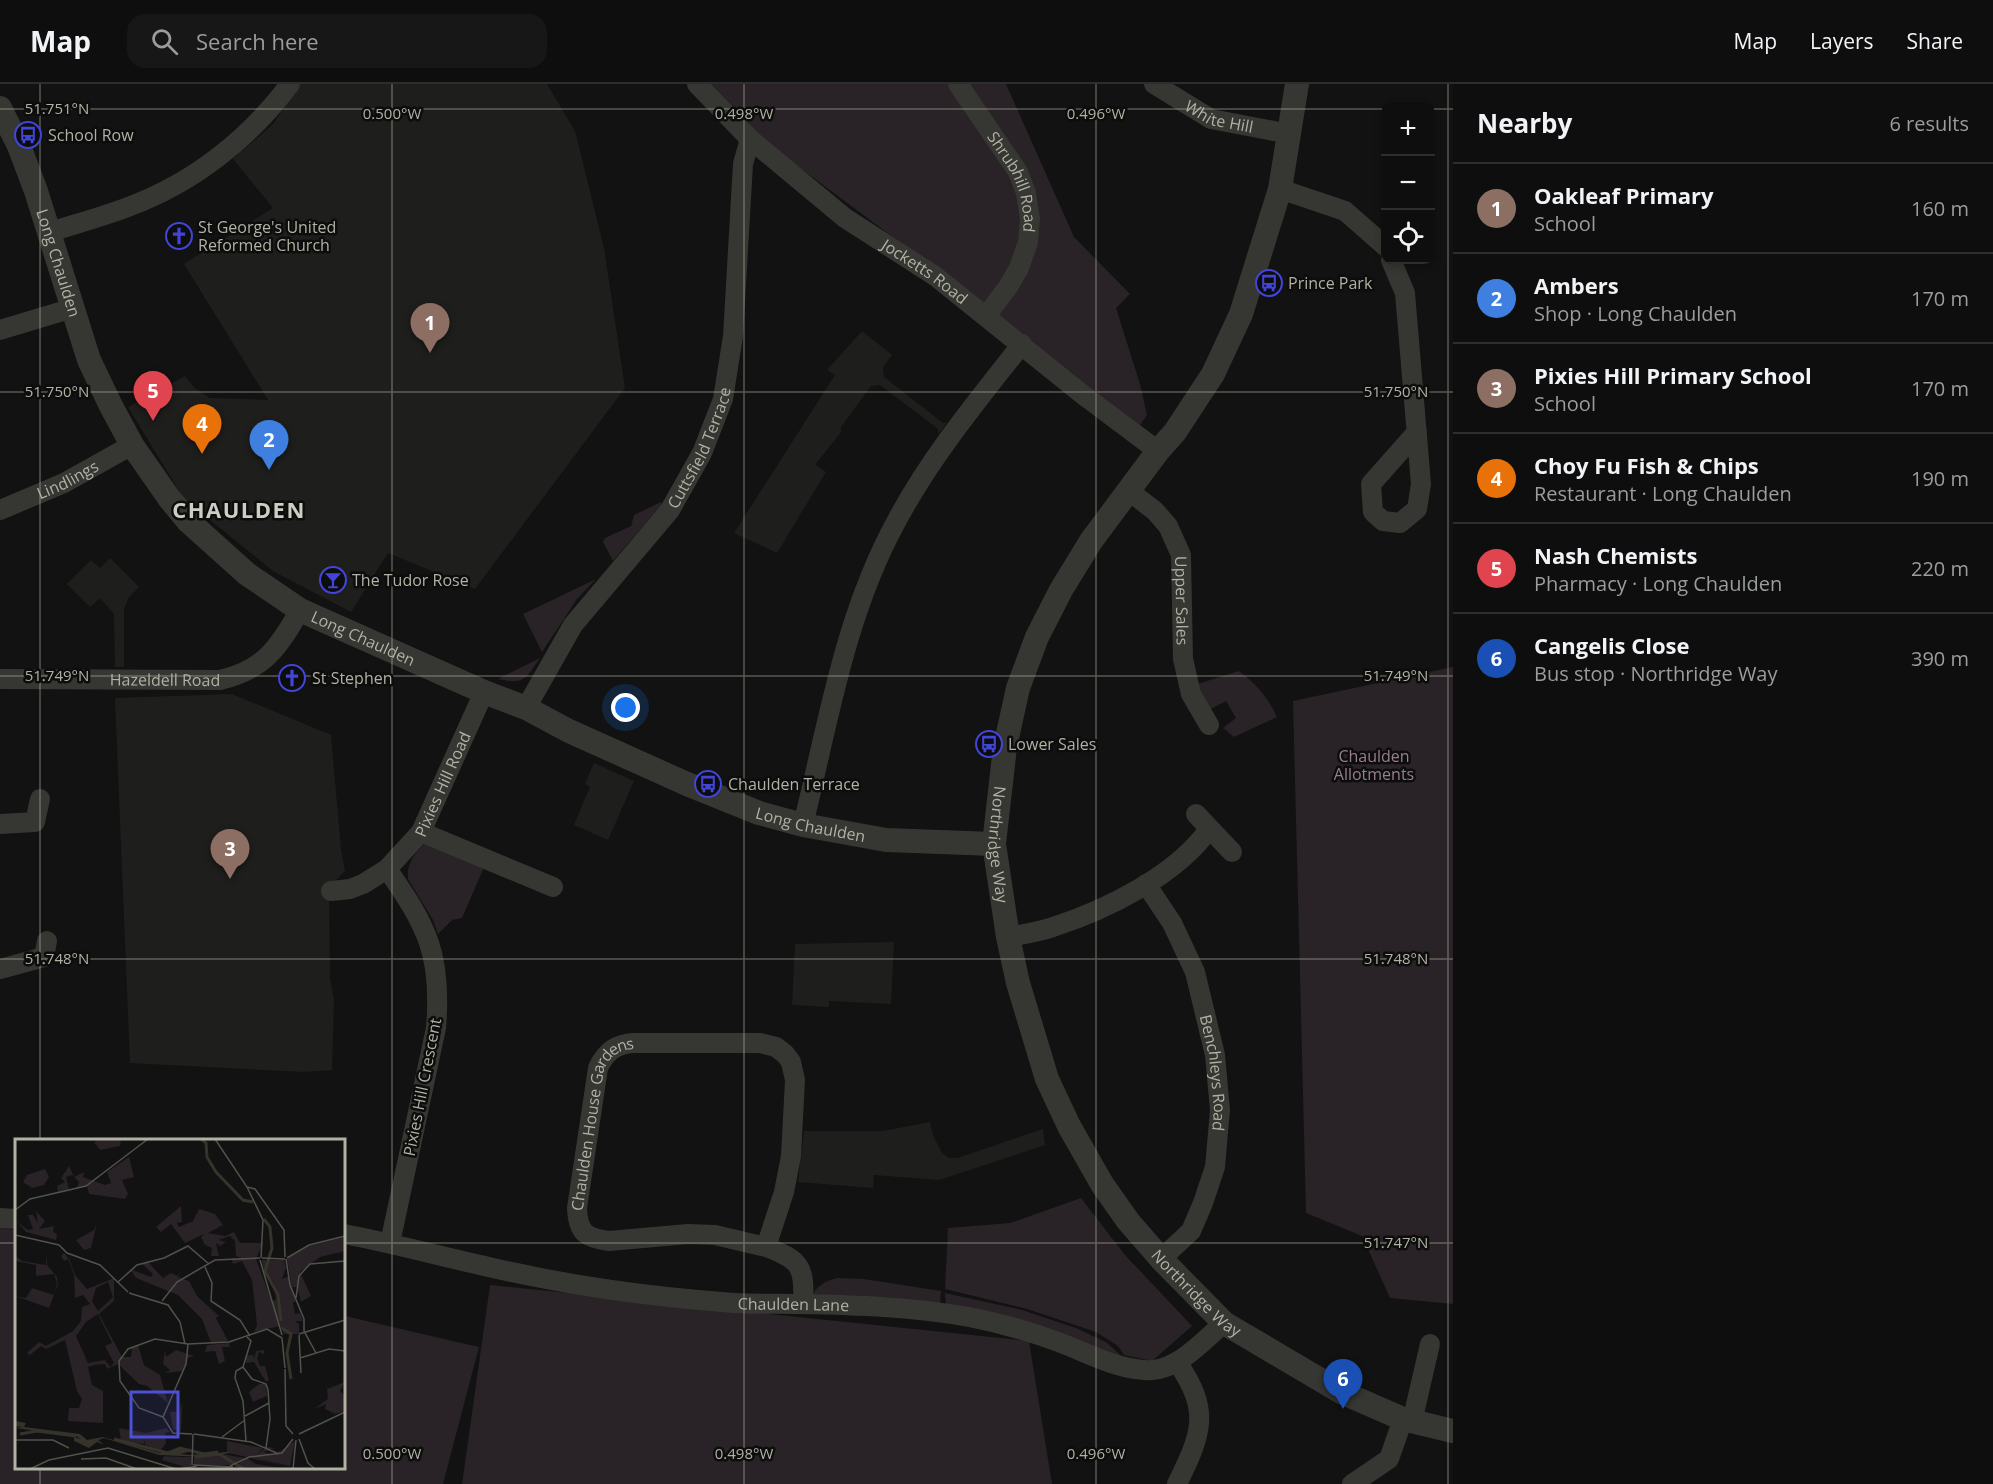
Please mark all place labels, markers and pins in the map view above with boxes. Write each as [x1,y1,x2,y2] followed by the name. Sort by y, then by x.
[13,120,43,150] bus stop icon: School Row
[48,124,134,146] place label: School Row
[198,216,336,256] place label: St George's United Reformed Church
[164,221,194,251] church icon: St George's United Reformed Church
[1254,268,1284,298] bus stop icon: Prince Park
[1288,272,1373,294] place label: Prince Park
[410,304,450,353] pin: 1
[134,372,172,421] pin: 5
[182,404,222,454] pin: 4
[250,420,288,470] pin: 2
[318,565,348,595] bar icon: The Tudor Rose
[352,569,469,591] place label: The Tudor Rose
[277,663,307,693] church icon: St Stephen
[312,667,393,689] place label: St Stephen
[974,729,1004,759] bus stop icon: Lower Sales
[1008,733,1096,755] place label: Lower Sales
[693,769,723,799] bus stop icon: Chaulden Terrace
[728,773,860,795] place label: Chaulden Terrace
[210,830,250,879] pin: 3
[1324,1360,1362,1409] pin: 6

